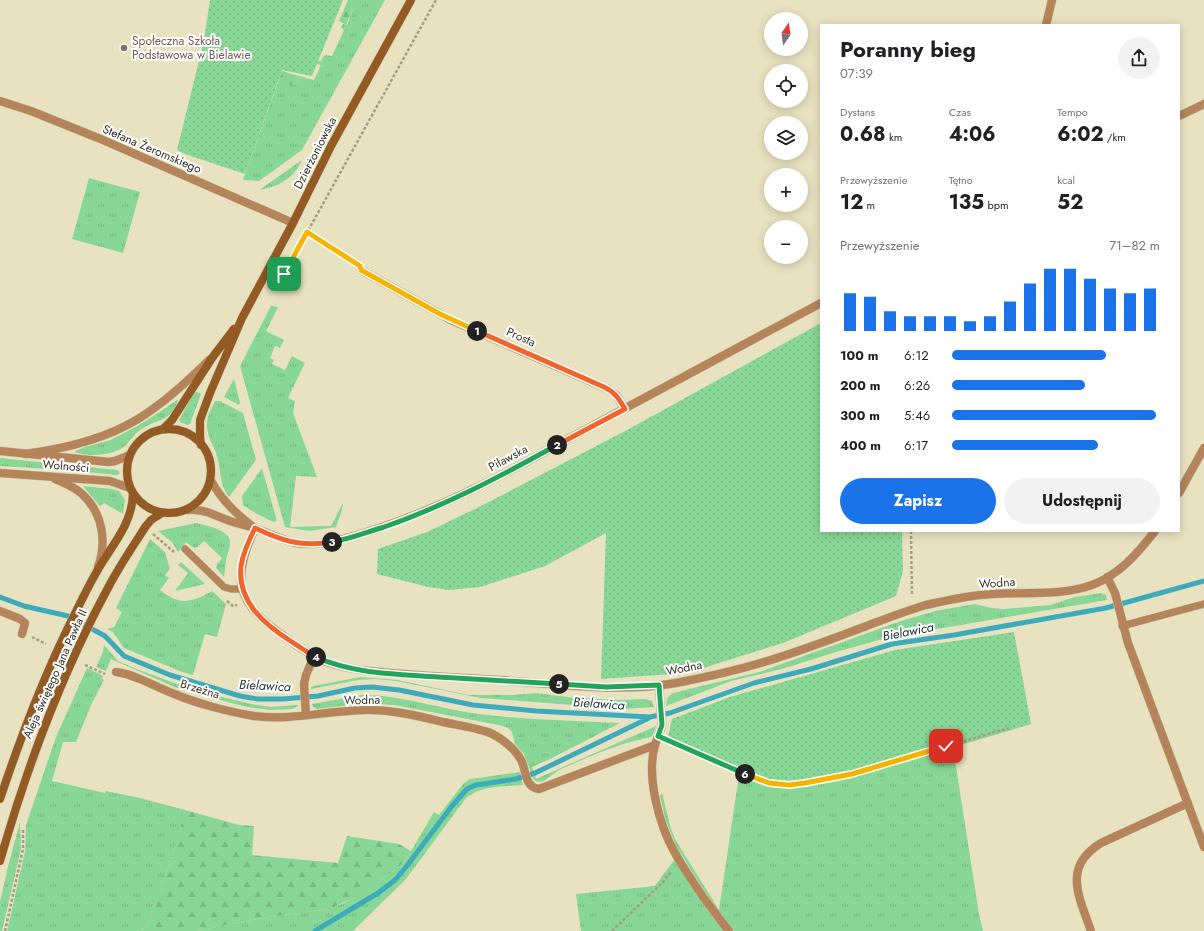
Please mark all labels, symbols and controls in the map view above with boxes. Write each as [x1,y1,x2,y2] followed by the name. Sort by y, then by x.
[764,12,808,56] north arrow
[764,12,808,264] map controls
[132,32,251,64] place label: Społeczna Szkoła Podstawowa w Bielawie
[840,33,976,65] text: Poranny bieg
[1118,37,1160,79] button: share
[119,43,129,53] marker: Społeczna Szkoła Podstawowa w Bielawie
[764,64,808,108] button: locate
[840,64,873,83] text: 07:39
[840,104,875,120] text: Dystans
[949,104,971,120] text: Czas
[1057,104,1088,120] text: Tempo
[289,114,341,192] street label: Dzierżoniowska
[764,116,808,160] button: layers
[100,120,205,178] street label: Stefana Żeromskiego
[840,120,886,149] text: 0.68
[949,120,996,149] text: 4:06
[1057,120,1104,149] text: 6:02
[886,129,902,145] text: km
[1104,129,1126,145] text: /km
[764,168,808,212] button: +
[840,172,907,188] text: Przewyższenie
[949,172,973,188] text: Tętno
[1057,172,1075,188] text: kcal
[840,188,863,217] text: 12
[949,188,984,217] text: 135
[1057,188,1083,217] text: 52
[863,197,875,213] text: m
[984,197,1009,213] text: bpm
[764,220,808,264] button: −
[840,236,920,255] text: Przewyższenie
[1109,236,1160,255] text: 71–82 m
[267,257,301,291] pin
[273,263,295,285] icon: arrive
[467,321,487,341] pin: 1
[474,323,480,339] text: 1
[503,323,539,351] street label: Prosta
[840,346,878,365] text: 100 m
[904,346,929,365] text: 6:12
[840,376,880,395] text: 200 m
[904,376,930,395] text: 6:26
[840,406,880,425] text: 300 m
[904,406,930,425] text: 5:46
[547,435,567,455] pin: 2
[840,436,881,455] text: 400 m
[904,436,928,455] text: 6:17
[553,437,561,453] text: 2
[485,440,531,476] street label: Piławska
[42,455,90,477] street label: Wolności
[840,478,996,524] button: Zapisz
[1004,478,1160,524] button: Udostępnij
[322,532,342,552] pin: 3
[329,534,335,550] text: 3
[978,573,1016,593] street label: Wodna
[18,606,92,742] street label: Aleja świętego Jana Pawła II
[881,617,935,646] water label: Bielawica
[306,647,326,667] pin: 4
[312,649,320,665] text: 4
[664,656,704,680] street label: Wodna
[549,674,569,694] pin: 5
[178,675,222,704] street label: Brzeżna
[239,675,291,696] water label: Bielawica
[555,676,563,692] text: 5
[344,691,381,709] street label: Wodna
[572,692,626,715] water label: Bielawica
[929,729,963,763] pin
[935,735,957,757] icon: check
[735,764,755,784] pin: 6
[741,766,749,782] text: 6

